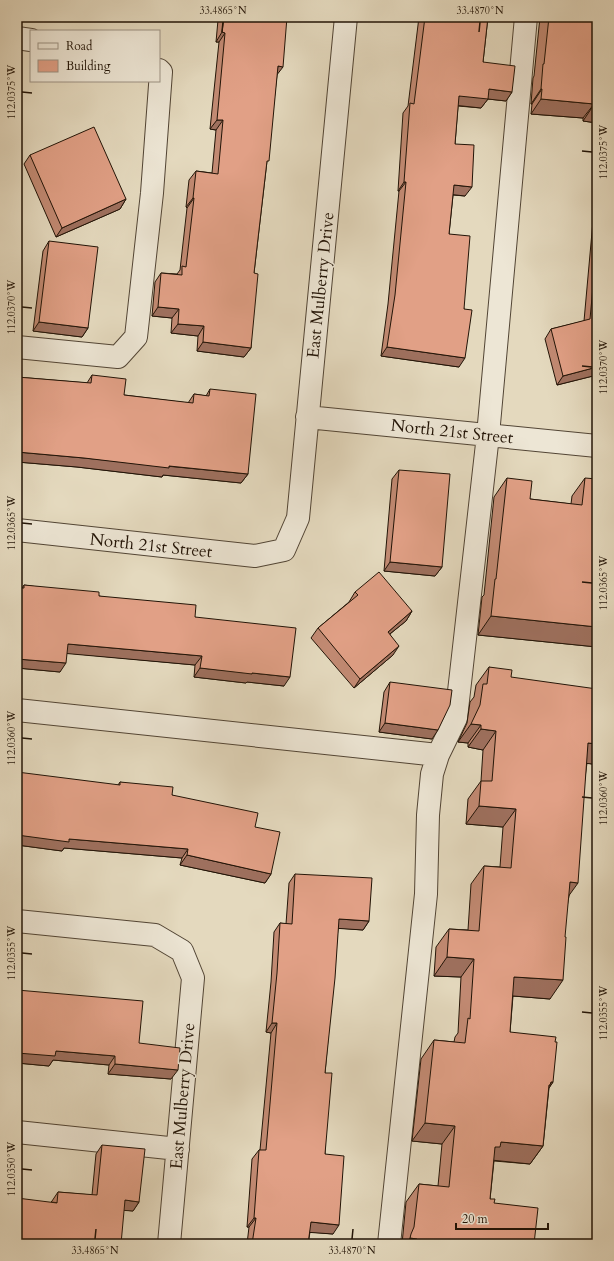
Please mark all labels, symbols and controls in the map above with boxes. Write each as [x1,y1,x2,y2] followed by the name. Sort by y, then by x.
[200,4,247,18] text: 33.4865°N
[457,4,504,18] text: 33.4870°N
[30,30,160,82] legend
[66,38,93,54] text: Road
[66,58,111,74] text: Building
[5,64,19,119] text: 112.0375°W
[597,124,611,179] text: 112.0375°W
[301,211,340,359] street label: East Mulberry Drive
[5,279,19,334] text: 112.0370°W
[597,339,611,394] text: 112.0370°W
[390,414,515,449] street label: North 21st Street
[5,495,19,550] text: 112.0365°W
[89,528,214,563] street label: North 21st Street
[597,555,611,610] text: 112.0365°W
[5,710,19,765] text: 112.0360°W
[597,770,611,825] text: 112.0360°W
[5,925,19,980] text: 112.0355°W
[597,985,611,1040] text: 112.0355°W
[165,1022,200,1170] street label: East Mulberry Drive
[5,1141,19,1196] text: 112.0350°W
[456,1205,548,1231] scale bar
[462,1211,489,1227] text: 20 m
[72,1244,119,1258] text: 33.4865°N
[329,1244,376,1258] text: 33.4870°N

